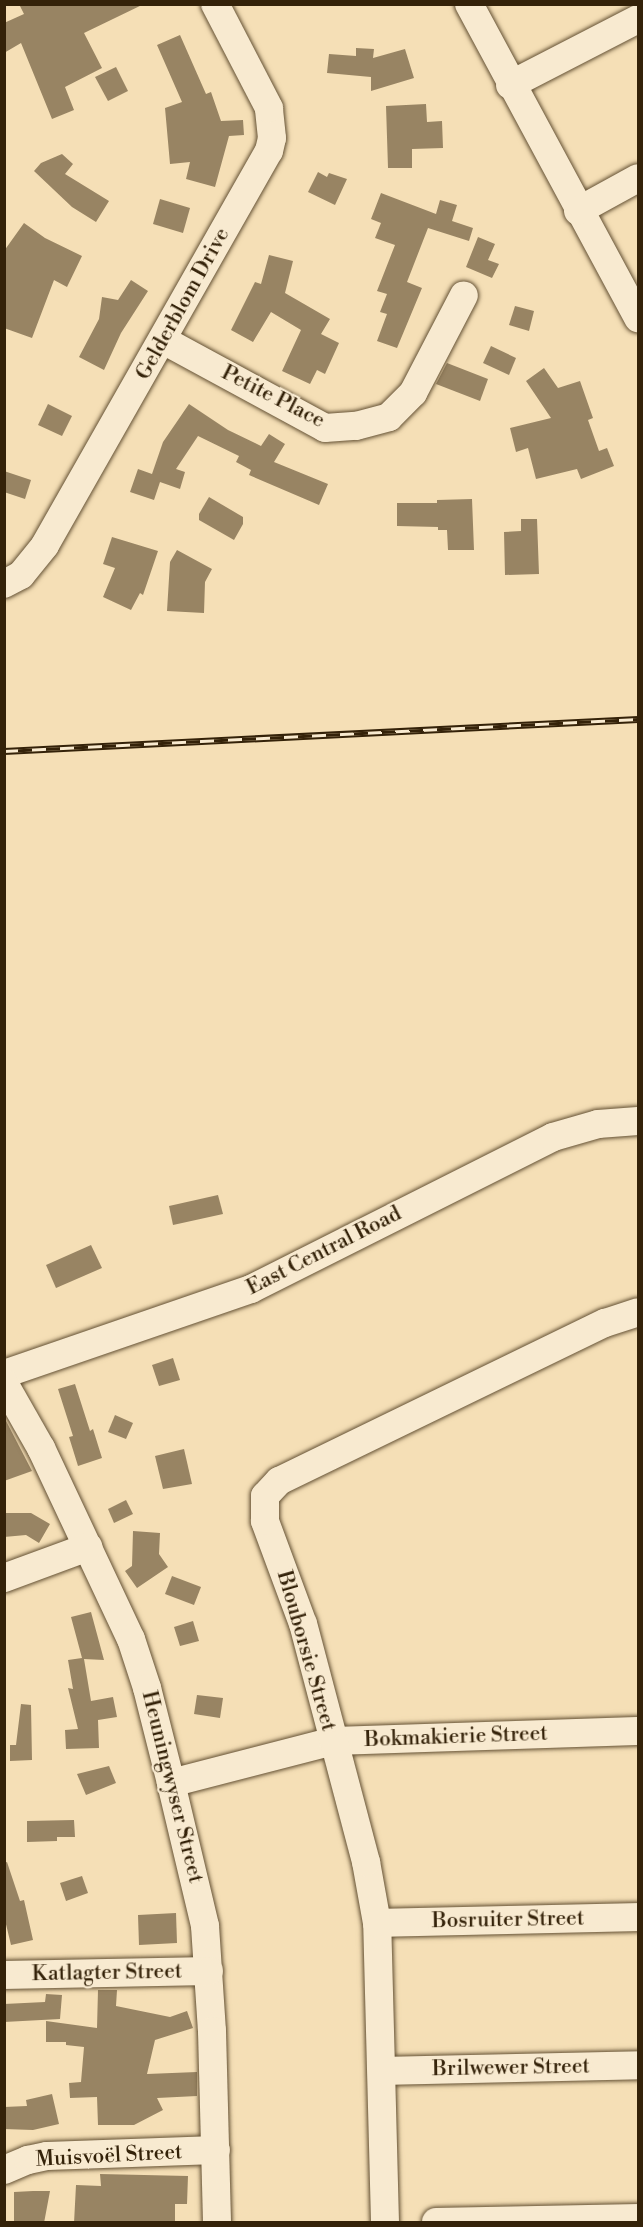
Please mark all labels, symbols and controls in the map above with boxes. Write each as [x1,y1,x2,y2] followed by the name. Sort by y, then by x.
[131,224,235,384] street label: Gelderblom Drive
[217,360,329,434] street label: Petite Place
[242,1201,406,1301] street label: East Central Road
[271,1568,341,1734] street label: Blouborsie Street
[136,1688,208,1886] street label: Heuningwyser Street
[364,1721,548,1753] street label: Bokmakierie Street
[432,1906,584,1934] street label: Bosruiter Street
[32,1959,182,1987] street label: Katlagter Street
[432,2054,590,2082] street label: Brilwewer Street
[35,2140,183,2172] street label: Muisvoël Street

